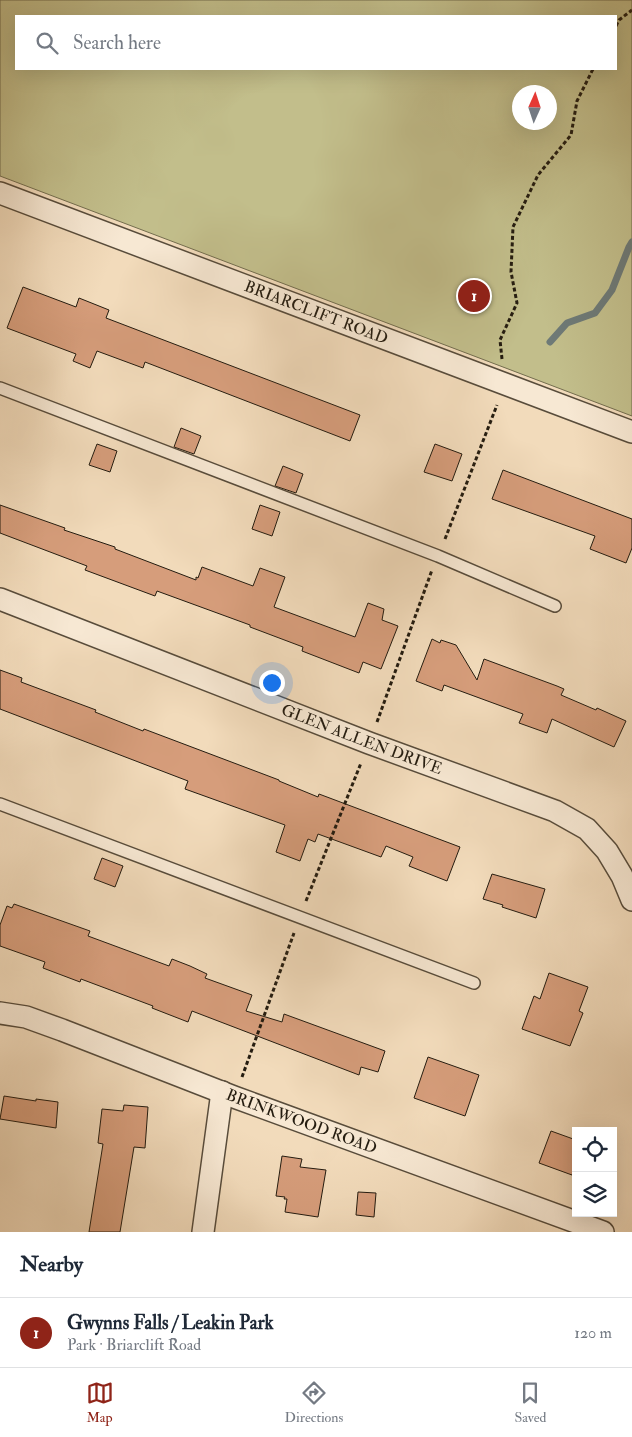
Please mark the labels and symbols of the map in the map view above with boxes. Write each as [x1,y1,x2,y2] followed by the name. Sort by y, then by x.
[512,85,557,130] north arrow
[241,276,391,349] street label: BRIARCLIFT ROAD
[458,277,490,315] pin: 1
[259,670,285,696] your location
[278,700,445,779] street label: GLEN ALLEN DRIVE
[223,1085,380,1158] street label: BRINKWOOD ROAD

